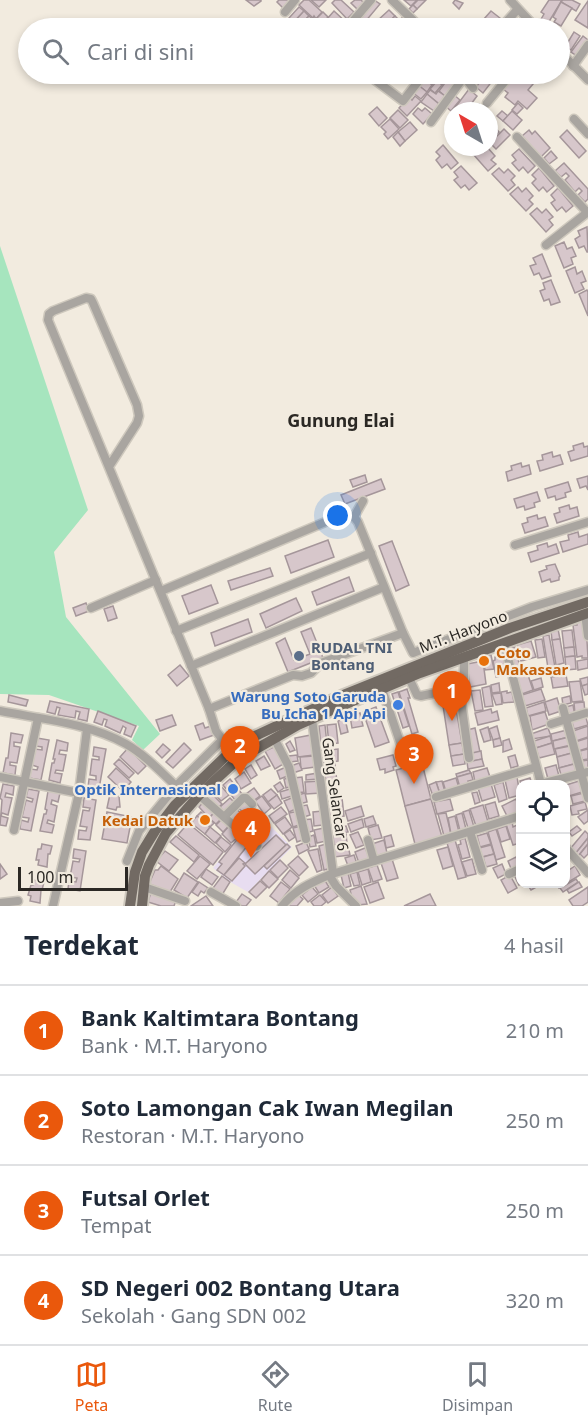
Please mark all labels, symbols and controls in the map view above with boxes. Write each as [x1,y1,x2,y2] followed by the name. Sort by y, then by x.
[18,18,570,84] search box
[39,35,72,68] icon: search
[87,36,194,66] text: Cari di sini
[444,102,498,156] north arrow
[287,408,395,432] district label: Gunung Elai
[323,501,352,530] your location
[416,605,510,657] street label: M.T. Haryono
[311,637,392,674] place label: RUDAL TNI Bontang
[496,642,568,679] place label: Coto Makassar
[292,649,306,663] marker: RUDAL TNI Bontang
[477,654,491,668] marker: Coto Makassar
[432,672,472,721] pin: 1
[231,686,386,723] place label: Warung Soto Garuda Bu Icha 1 Api Api
[391,698,405,712] marker: Warung Soto Garuda Bu Icha 1 Api Api
[220,726,260,776] pin: 2
[394,734,434,784] pin: 3
[318,736,354,852] street label: Gang Selancar 6
[74,779,221,799] place label: Optik Internasional
[516,780,570,888] map controls
[516,780,570,834] button: locate
[226,782,240,796] marker: Optik Internasional
[232,808,270,858] pin: 4
[102,810,194,830] place label: Kedai Datuk
[198,813,212,827] marker: Kedai Datuk
[516,834,570,888] button: layers
[18,864,128,892] scale bar
[27,866,74,888] text: 100 m
[24,927,139,963] text: Terdekat
[504,932,564,959] text: 4 hasil
[81,1002,359,1032] text: Bank Kaltimtara Bontang
[38,1017,49,1044] text: 1
[506,1017,564,1044] text: 210 m
[81,1032,268,1059] text: Bank · M.T. Haryono
[81,1092,454,1122] text: Soto Lamongan Cak Iwan Megilan
[38,1107,49,1134] text: 2
[506,1107,564,1134] text: 250 m
[81,1122,304,1149] text: Restoran · M.T. Haryono
[81,1182,210,1212] text: Futsal Orlet
[38,1197,49,1224] text: 3
[506,1197,564,1224] text: 250 m
[81,1212,151,1239] text: Tempat
[81,1272,400,1302] text: SD Negeri 002 Bontang Utara
[38,1287,49,1314] text: 4
[506,1287,564,1314] text: 320 m
[81,1302,306,1329] text: Sekolah · Gang SDN 002
[75,1358,108,1416] tab: Peta
[258,1358,292,1416] tab: Rute
[442,1358,513,1416] tab: Disimpan

